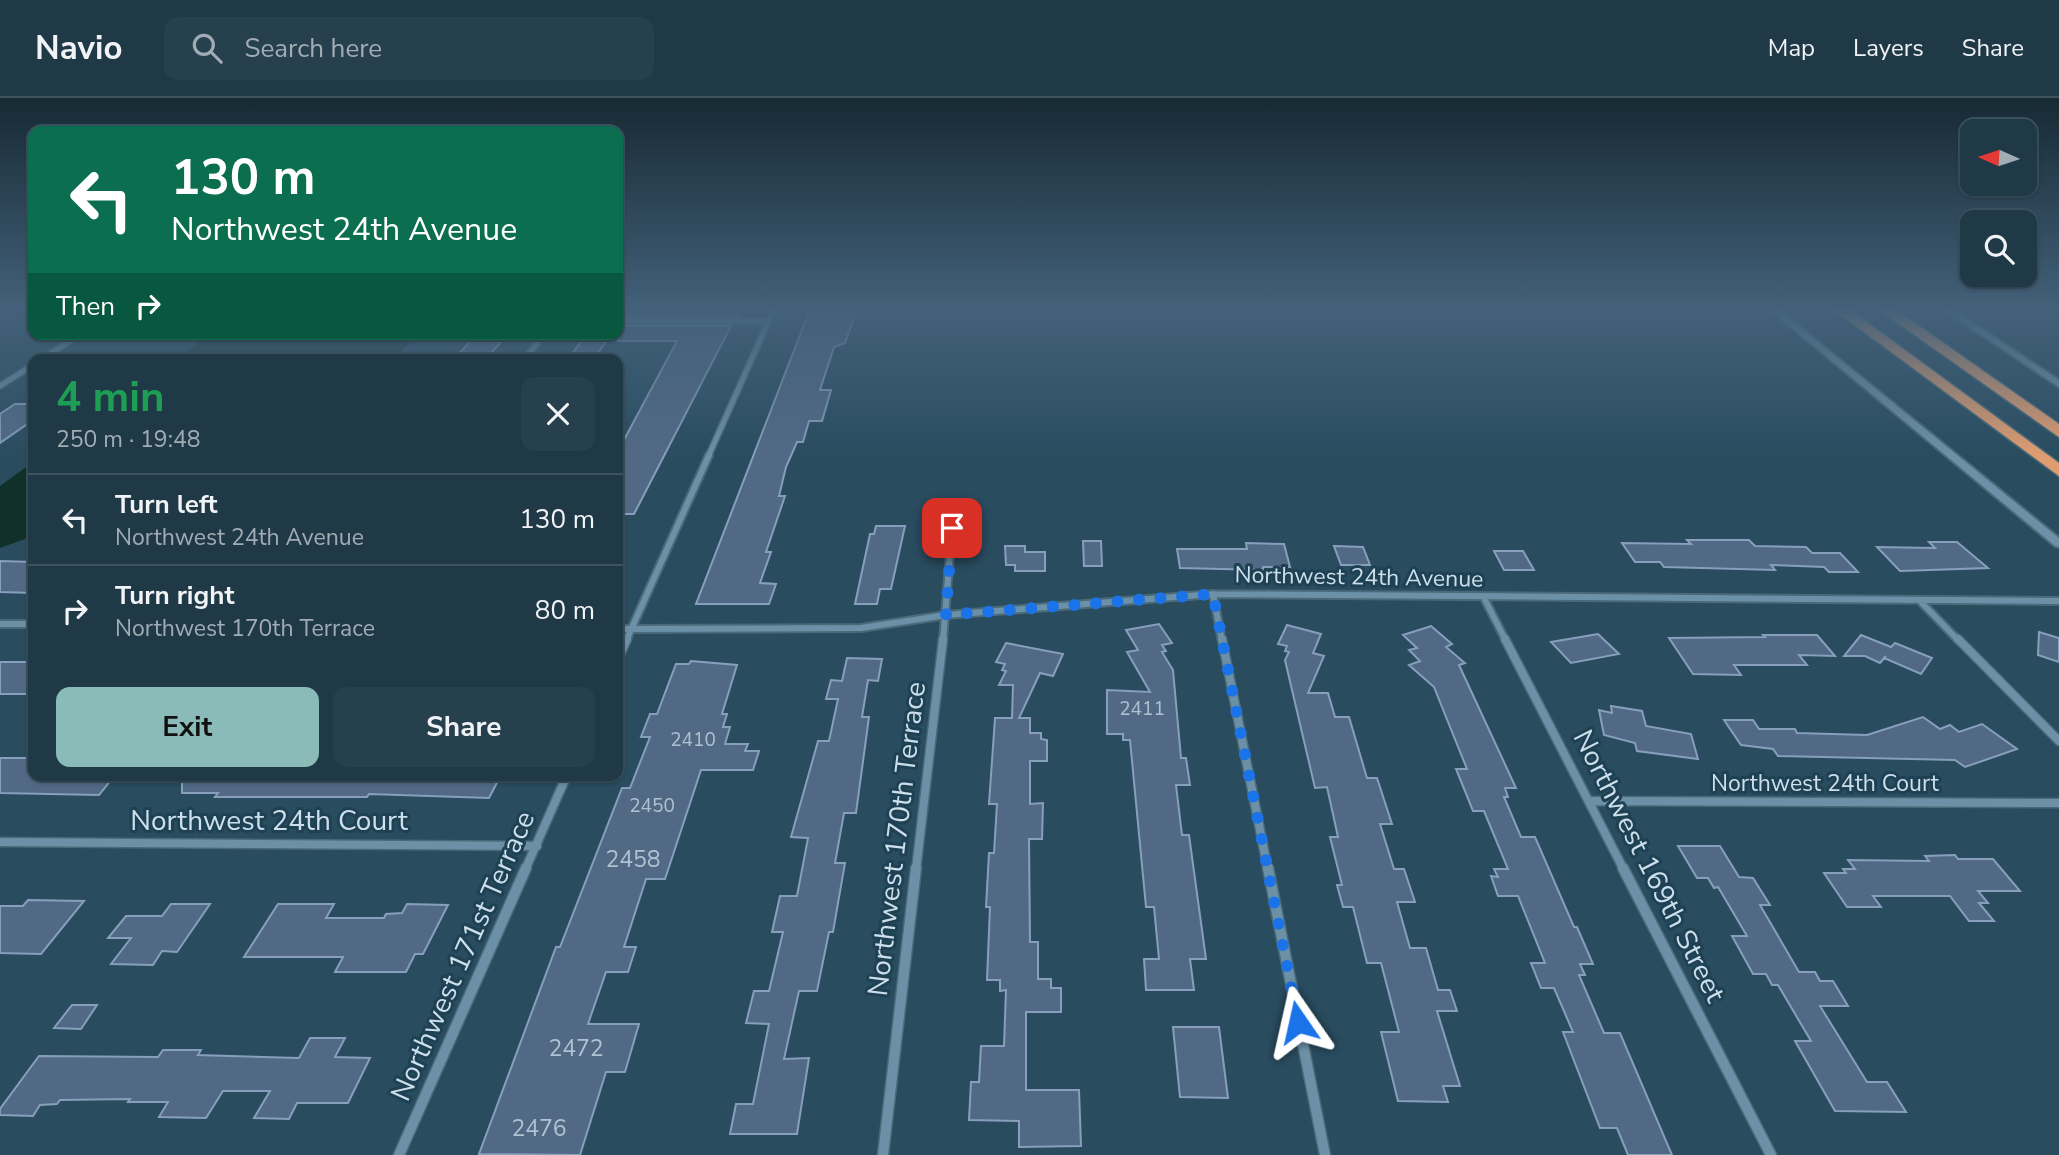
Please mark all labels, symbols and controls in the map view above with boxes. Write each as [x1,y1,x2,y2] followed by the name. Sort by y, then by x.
[164,17,654,80] search box
[35,26,122,71] text: Navio
[188,29,226,67] icon: search
[244,31,382,66] text: Search here
[1768,32,1815,64] text: Map
[1853,32,1924,64] text: Layers
[1962,32,2024,64] text: Share
[1960,119,2037,196] north arrow
[1960,119,2037,287] map controls
[171,144,315,211] text: 130 m
[56,154,147,245] icon: left
[171,208,517,251] text: Northwest 24th Avenue
[1960,210,2037,287] button: search
[129,287,167,325] icon: right
[56,289,115,324] text: Then
[56,369,165,426] text: 4 min
[521,377,595,451] button: close
[56,424,201,455] text: 250 m · 19:48
[115,487,218,522] text: Turn left
[922,498,982,558] pin
[56,501,94,539] icon: left
[519,502,595,537] text: 130 m
[933,509,971,547] icon: arrive
[115,522,364,553] text: Northwest 24th Avenue
[1234,559,1484,595] street label: Northwest 24th Avenue
[115,578,234,613] text: Turn right
[56,592,94,630] icon: right
[535,593,595,628] text: 80 m
[115,613,375,644] text: Northwest 170th Terrace
[859,680,935,998] street label: Northwest 170th Terrace
[56,687,319,767] button: Exit
[333,687,595,767] button: Share
[1119,696,1165,722] house number: 2411
[1564,723,1734,1009] street label: Northwest 169th Street
[670,727,716,753] house number: 2410
[1711,768,1940,799] street label: Northwest 24th Court
[629,793,675,819] house number: 2450
[130,802,408,840] street label: Northwest 24th Court
[382,805,544,1107] street label: Northwest 171st Terrace
[605,844,661,875] house number: 2458
[1261,985,1335,1059] position arrow
[548,1033,604,1064] house number: 2472
[511,1113,567,1144] house number: 2476

